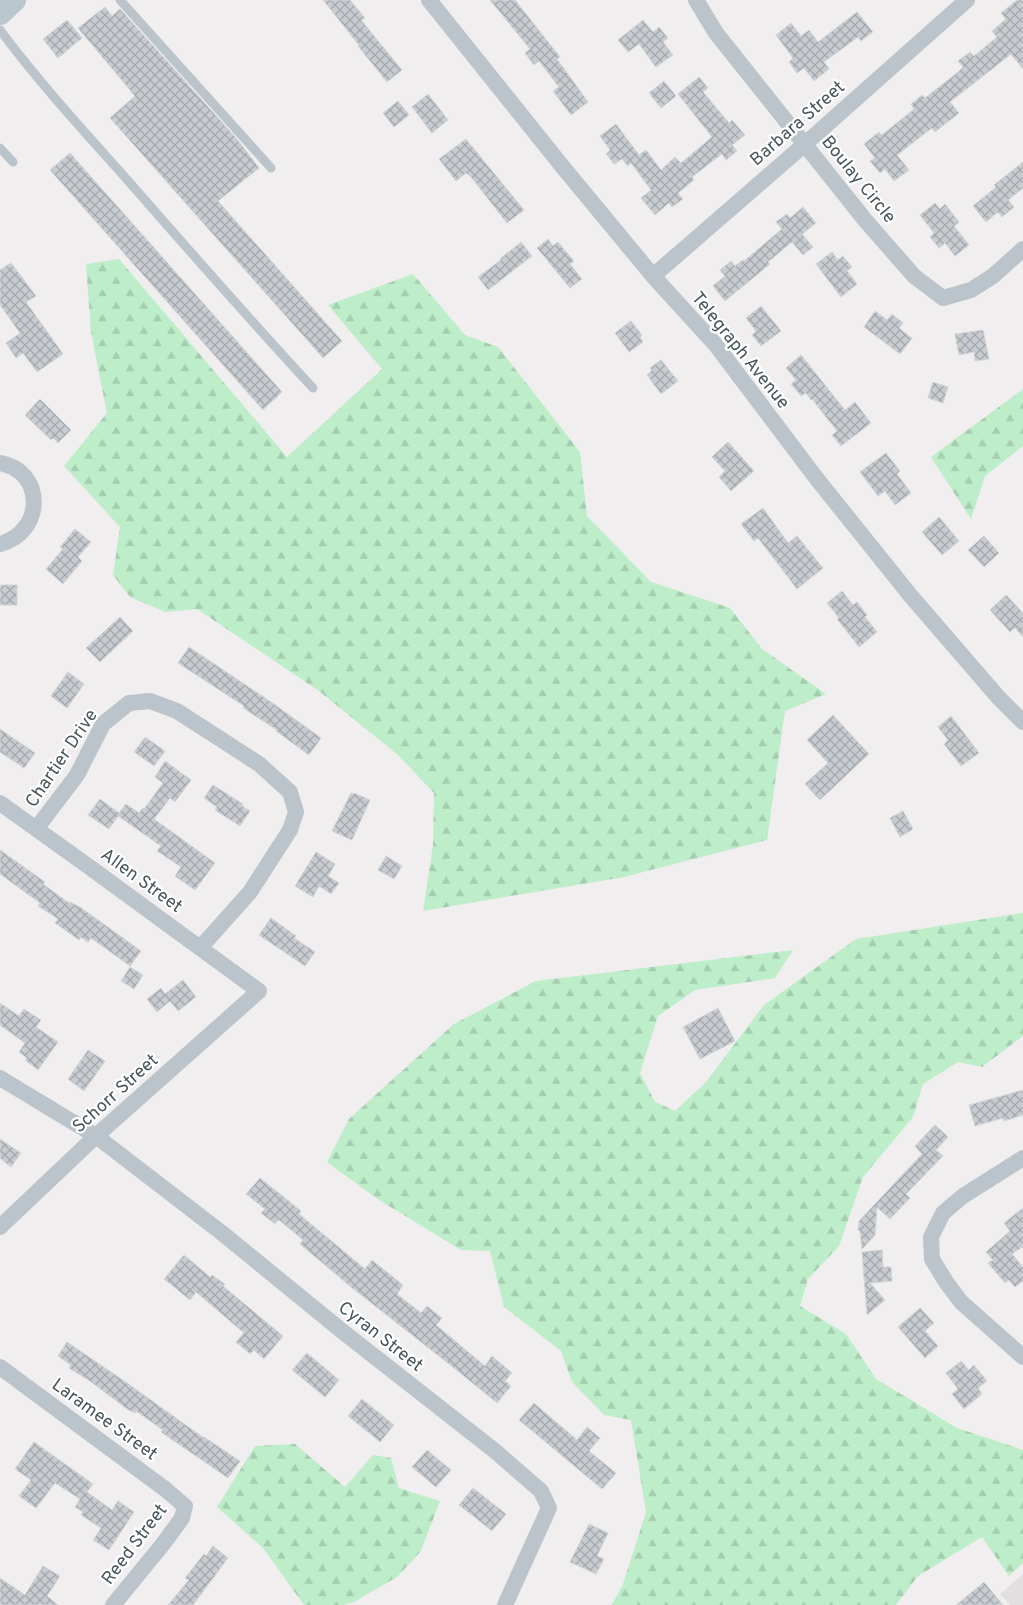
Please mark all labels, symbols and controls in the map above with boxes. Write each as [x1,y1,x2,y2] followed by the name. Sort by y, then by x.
[746,77,850,172] street label: Barbara Street
[815,131,900,228] street label: Boulay Circle
[686,288,794,414] street label: Telegraph Avenue
[21,705,104,812] street label: Chartier Drive
[96,844,186,919] street label: Allen Street
[68,1050,164,1139] street label: Schorr Street
[333,1297,427,1377] street label: Cyran Street
[47,1374,161,1466] street label: Laramee Street
[97,1500,173,1590] street label: Reed Street

